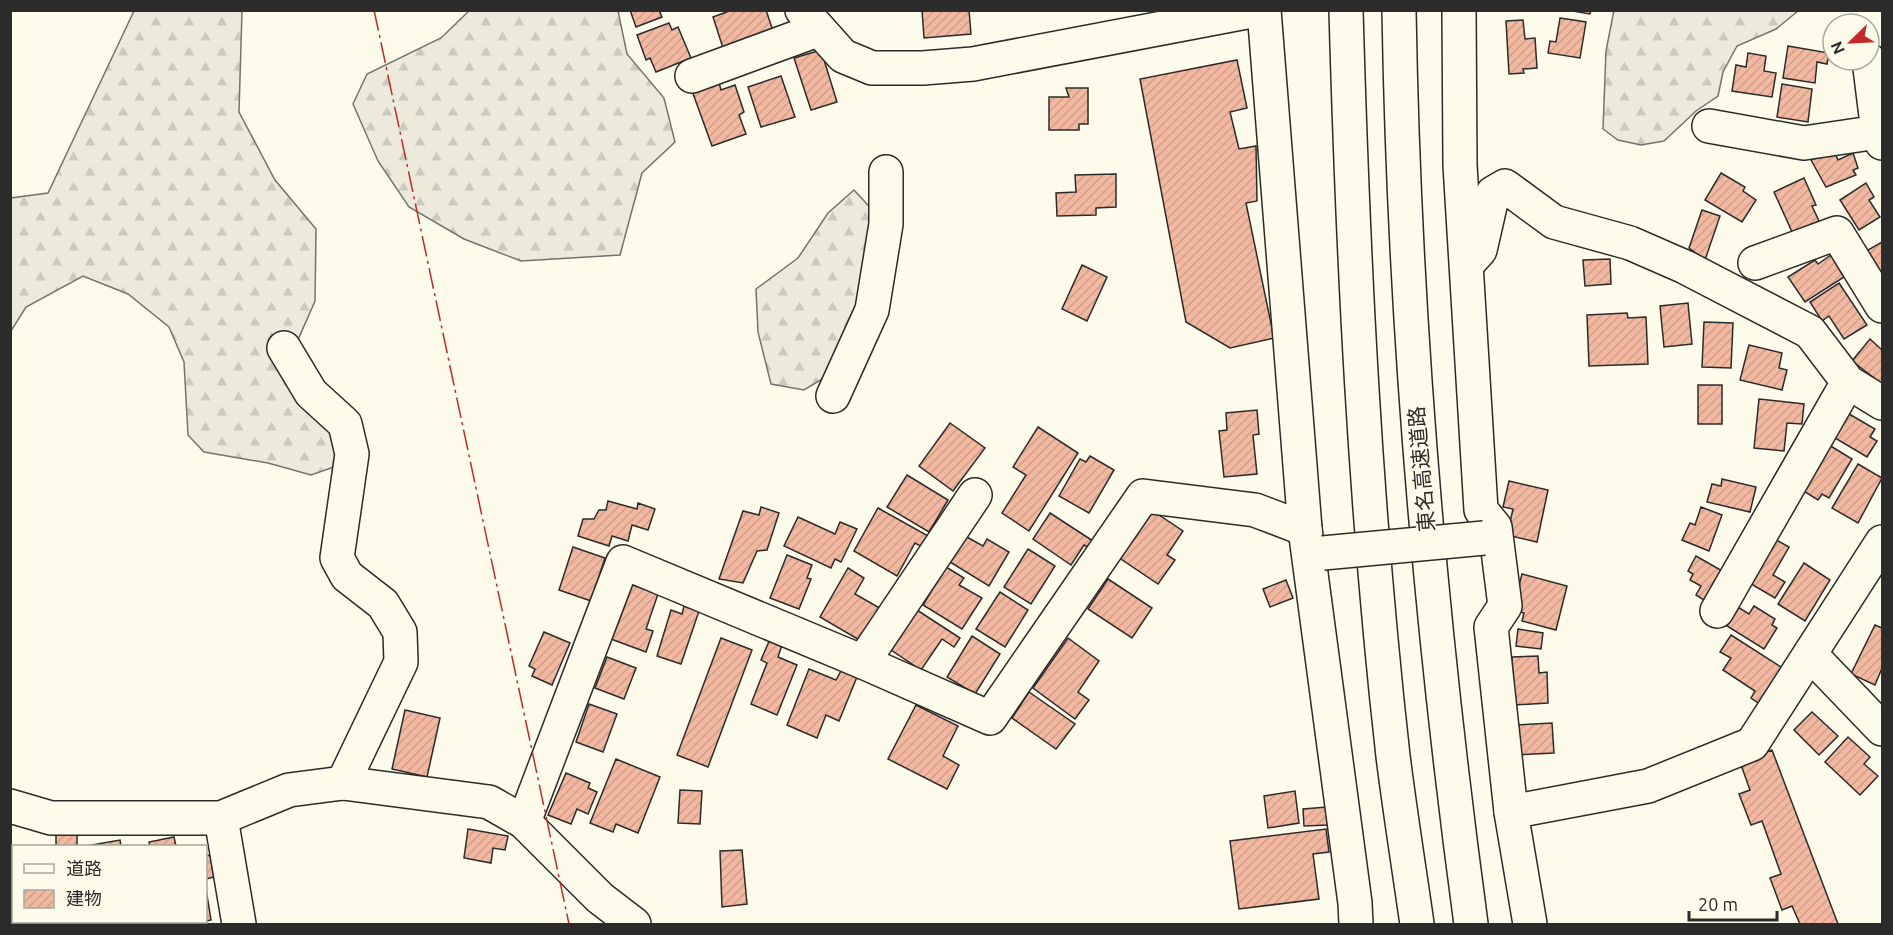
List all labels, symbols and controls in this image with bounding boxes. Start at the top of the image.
north arrow [1821,12,1881,72]
text: N [1827,39,1848,57]
street label: 東名高速道路 [1404,405,1438,533]
legend [12,845,207,923]
text: 道路 [66,858,102,878]
scale bar [1689,884,1778,922]
text: 建物 [66,888,102,908]
text: 20 m [1698,894,1738,914]

